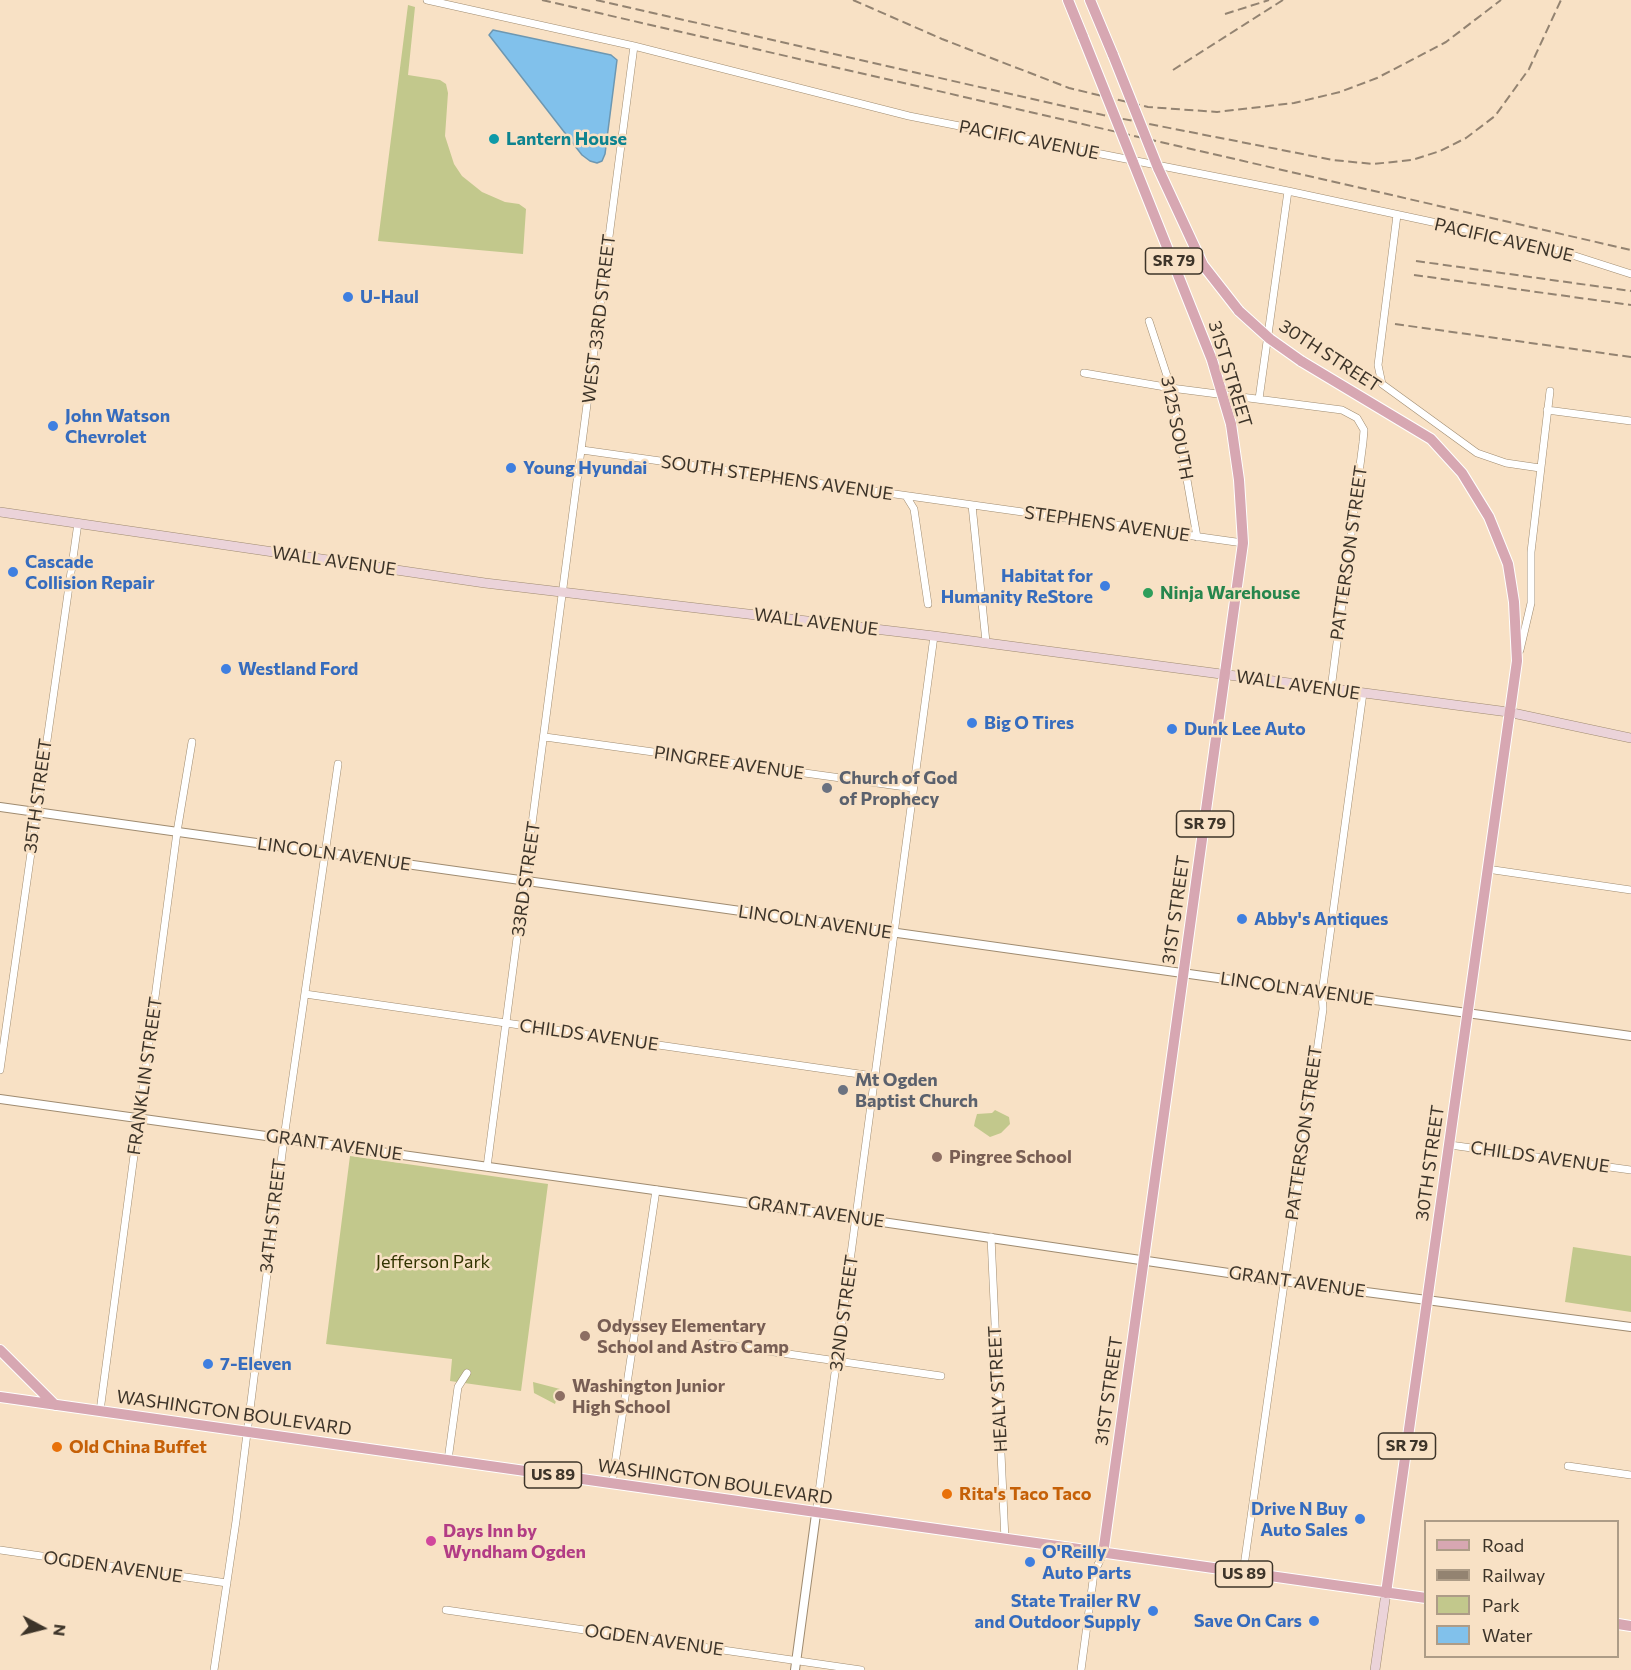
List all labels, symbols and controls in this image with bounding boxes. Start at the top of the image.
street label: PACIFIC AVENUE [957,116,1101,164]
place label: Lantern House [506,128,627,150]
marker: Lantern House [487,132,501,146]
street label: PACIFIC AVENUE [1432,213,1576,267]
street label: WEST 33RD STREET [578,233,620,405]
road number: SR 79 [1146,248,1202,274]
place label: U-Haul [360,286,419,308]
marker: U-Haul [341,290,355,304]
street label: 30TH STREET [1275,315,1385,397]
street label: 31ST STREET [1204,318,1256,430]
street label: 3125 SOUTH [1156,374,1198,482]
place label: John Watson Chevrolet [65,405,170,448]
marker: John Watson Chevrolet [46,419,60,433]
street label: SOUTH STEPHENS AVENUE [660,451,894,505]
place label: Young Hyundai [523,457,647,479]
marker: Young Hyundai [504,461,518,475]
street label: PATTERSON STREET [1326,464,1372,642]
street label: STEPHENS AVENUE [1023,502,1191,546]
street label: WALL AVENUE [271,542,397,580]
place label: Cascade Collision Repair [25,551,155,594]
marker: Cascade Collision Repair [6,565,20,579]
place label: Habitat for Humanity ReStore [941,565,1093,608]
marker: Habitat for Humanity ReStore [1098,579,1112,593]
place label: Ninja Warehouse [1160,582,1300,604]
marker: Ninja Warehouse [1141,586,1155,600]
street label: WALL AVENUE [753,604,879,640]
place label: Westland Ford [238,658,358,680]
marker: Westland Ford [219,662,233,676]
street label: WALL AVENUE [1235,666,1361,704]
place label: Big O Tires [984,712,1074,734]
marker: Big O Tires [965,716,979,730]
place label: Dunk Lee Auto [1184,718,1306,740]
marker: Dunk Lee Auto [1165,722,1179,736]
street label: 35TH STREET [19,737,57,855]
street label: PINGREE AVENUE [652,742,806,784]
place label: Church of God of Prophecy [839,767,958,810]
marker: Church of God of Prophecy [820,781,834,795]
road number: SR 79 [1176,811,1234,837]
street label: 33RD STREET [507,820,545,938]
street label: LINCOLN AVENUE [256,833,412,875]
street label: 31ST STREET [1158,854,1194,966]
street label: LINCOLN AVENUE [737,901,893,943]
place label: Abby's Antiques [1254,908,1388,930]
marker: Abby's Antiques [1235,912,1249,926]
street label: LINCOLN AVENUE [1219,968,1375,1010]
street label: FRANKLIN STREET [123,995,167,1157]
street label: CHILDS AVENUE [518,1015,660,1055]
street label: PATTERSON STREET [1281,1044,1327,1222]
place label: Mt Ogden Baptist Church [855,1069,978,1112]
marker: Mt Ogden Baptist Church [836,1083,850,1097]
street label: 30TH STREET [1411,1104,1449,1222]
street label: GRANT AVENUE [264,1125,404,1165]
street label: CHILDS AVENUE [1469,1137,1611,1177]
place label: Pingree School [949,1146,1072,1168]
marker: Pingree School [930,1150,944,1164]
street label: 34TH STREET [255,1157,291,1275]
street label: GRANT AVENUE [746,1192,886,1232]
park label: Jefferson Park [376,1251,490,1273]
street label: 32ND STREET [825,1253,863,1373]
street label: GRANT AVENUE [1227,1262,1367,1302]
place label: Odyssey Elementary School and Astro Camp [597,1315,789,1358]
street label: HEALY STREET [984,1325,1012,1453]
marker: Odyssey Elementary School and Astro Camp [578,1329,592,1343]
street label: 31ST STREET [1091,1335,1127,1447]
place label: 7-Eleven [220,1353,292,1375]
marker: 7-Eleven [201,1357,215,1371]
place label: Washington Junior High School [572,1375,725,1418]
street label: WASHINGTON BOULEVARD [115,1386,353,1440]
marker: Washington Junior High School [553,1389,567,1403]
road number: SR 79 [1378,1433,1436,1459]
place label: Old China Buffet [69,1436,207,1458]
marker: Old China Buffet [50,1440,64,1454]
street label: WASHINGTON BOULEVARD [596,1455,834,1509]
road number: US 89 [524,1462,582,1488]
place label: Rita's Taco Taco [959,1483,1092,1505]
marker: Rita's Taco Taco [940,1487,954,1501]
place label: Drive N Buy Auto Sales [1251,1498,1348,1540]
marker: Drive N Buy Auto Sales [1353,1512,1367,1526]
place label: Days Inn by Wyndham Ogden [443,1520,586,1562]
legend [1424,1520,1619,1658]
marker: Days Inn by Wyndham Ogden [424,1534,438,1548]
text: Road [1482,1534,1524,1556]
place label: O'Reilly Auto Parts [1042,1541,1131,1584]
street label: OGDEN AVENUE [42,1547,184,1587]
marker: O'Reilly Auto Parts [1023,1555,1037,1569]
road number: US 89 [1216,1561,1272,1587]
text: Railway [1482,1564,1545,1586]
place label: State Trailer RV and Outdoor Supply [975,1590,1141,1632]
text: Park [1482,1594,1520,1616]
north arrow [12,1598,72,1658]
marker: State Trailer RV and Outdoor Supply [1146,1604,1160,1618]
place label: Save On Cars [1194,1610,1302,1632]
marker: Save On Cars [1307,1614,1321,1628]
street label: OGDEN AVENUE [583,1620,725,1660]
text: N [50,1623,71,1637]
text: Water [1482,1624,1533,1646]

